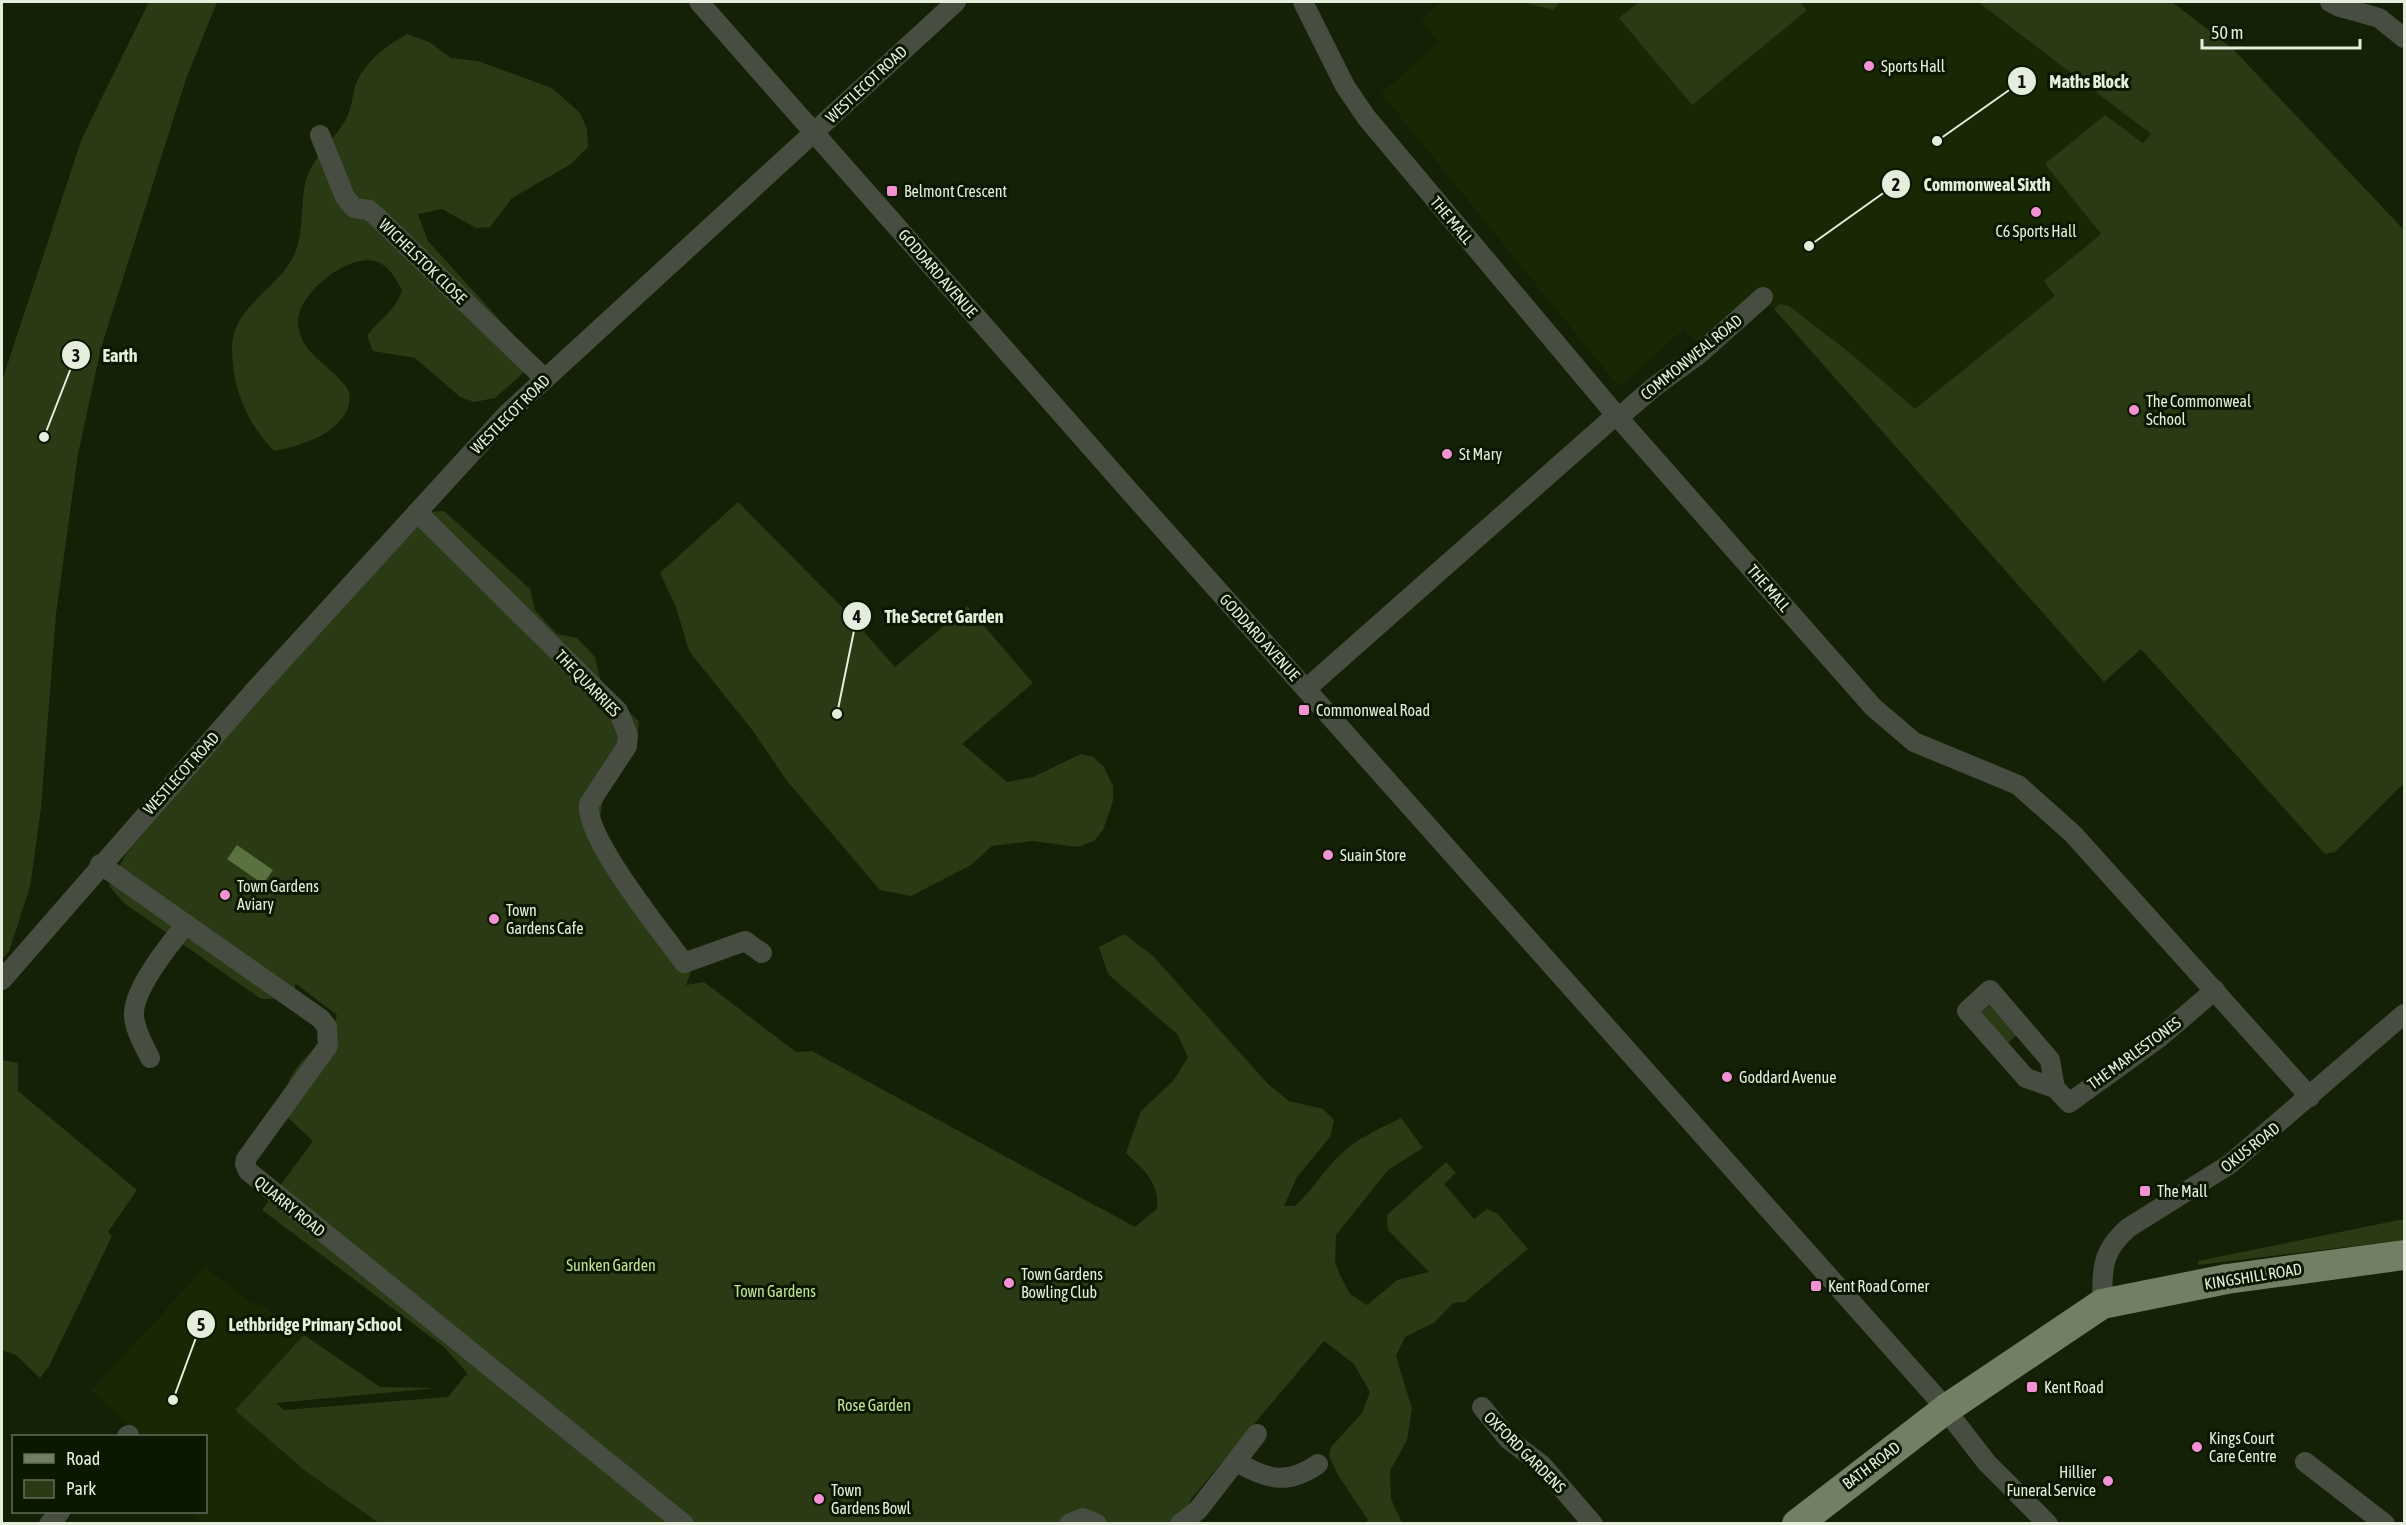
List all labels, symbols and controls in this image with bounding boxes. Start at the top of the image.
scale bar [2202,12,2360,50]
text: 50 m [2211,22,2243,43]
street label: WESTLECOT ROAD [822,42,910,126]
place label: Sports Hall [1881,57,1946,76]
marker: Sports Hall [1862,59,1876,73]
callout: Maths Block [2007,63,2141,99]
text: 1 [2018,71,2026,92]
text: Maths Block [2049,71,2130,92]
callout: Commonweal Sixth [1881,166,2062,202]
text: 2 [1892,174,1900,195]
text: Commonweal Sixth [1924,174,2051,195]
place label: Belmont Crescent [904,182,1007,200]
marker: Belmont Crescent [885,184,899,198]
street label: THE MALL [1427,193,1477,248]
marker: C6 Sports Hall [2029,205,2043,219]
street label: WICHELSTOK CLOSE [376,215,470,307]
place label: C6 Sports Hall [1996,222,2077,241]
street label: GODDARD AVENUE [895,225,981,321]
street label: COMMONWEAL ROAD [1637,311,1745,403]
callout: Earth [61,337,150,373]
text: 3 [72,345,80,366]
text: Earth [102,345,138,366]
street label: WESTLECOT ROAD [467,371,553,457]
place label: The Commonweal School [2146,392,2252,428]
marker: The Commonweal School [2127,403,2141,417]
place label: St Mary [1459,445,1502,464]
marker: St Mary [1440,447,1454,461]
street label: THE MALL [1744,561,1795,616]
street label: GODDARD AVENUE [1216,590,1304,684]
callout: The Secret Garden [842,598,1015,634]
text: 4 [852,606,861,627]
text: The Secret Garden [885,606,1004,627]
street label: THE QUARRIES [552,646,624,720]
place label: Commonweal Road [1316,701,1430,719]
marker: Commonweal Road [1297,703,1311,717]
street label: WESTLECOT ROAD [139,728,223,818]
place label: Suain Store [1340,846,1406,864]
marker: Suain Store [1321,848,1335,862]
place label: Town Gardens Aviary [237,877,319,914]
marker: Town Gardens Aviary [218,888,232,902]
place label: Town Gardens Cafe [506,901,583,937]
marker: Town Gardens Cafe [487,912,501,926]
street label: THE MARLESTONES [2084,1013,2184,1093]
place label: Goddard Avenue [1739,1068,1836,1086]
marker: Goddard Avenue [1720,1070,1734,1084]
street label: OKUS ROAD [2217,1118,2283,1175]
street label: QUARRY ROAD [251,1172,329,1240]
place label: The Mall [2157,1182,2208,1200]
marker: The Mall [2138,1184,2152,1198]
park label: Sunken Garden [566,1256,656,1274]
street label: KINGSHILL ROAD [2203,1259,2303,1293]
place label: Town Gardens Bowling Club [1021,1265,1103,1302]
marker: Town Gardens Bowling Club [1002,1276,1016,1290]
place label: Kent Road Corner [1828,1277,1930,1295]
marker: Kent Road Corner [1809,1279,1823,1293]
park label: Town Gardens [734,1282,816,1300]
callout: Lethbridge Primary School [186,1306,413,1342]
text: 5 [197,1314,205,1335]
text: Lethbridge Primary School [228,1314,402,1335]
place label: Kent Road [2044,1378,2104,1396]
marker: Kent Road [2025,1380,2039,1394]
park label: Rose Garden [837,1396,911,1414]
street label: OXFORD GARDENS [1481,1408,1570,1497]
place label: Kings Court Care Centre [2209,1429,2277,1465]
legend [12,1435,207,1513]
street label: BATH ROAD [1839,1438,1903,1492]
marker: Kings Court Care Centre [2190,1440,2204,1454]
text: Road [66,1448,100,1469]
place label: Hillier Funeral Service [2007,1463,2096,1499]
marker: Hillier Funeral Service [2101,1474,2115,1488]
text: Park [66,1478,96,1499]
place label: Town Gardens Bowl [831,1481,912,1517]
marker: Town Gardens Bowl [812,1492,826,1506]

